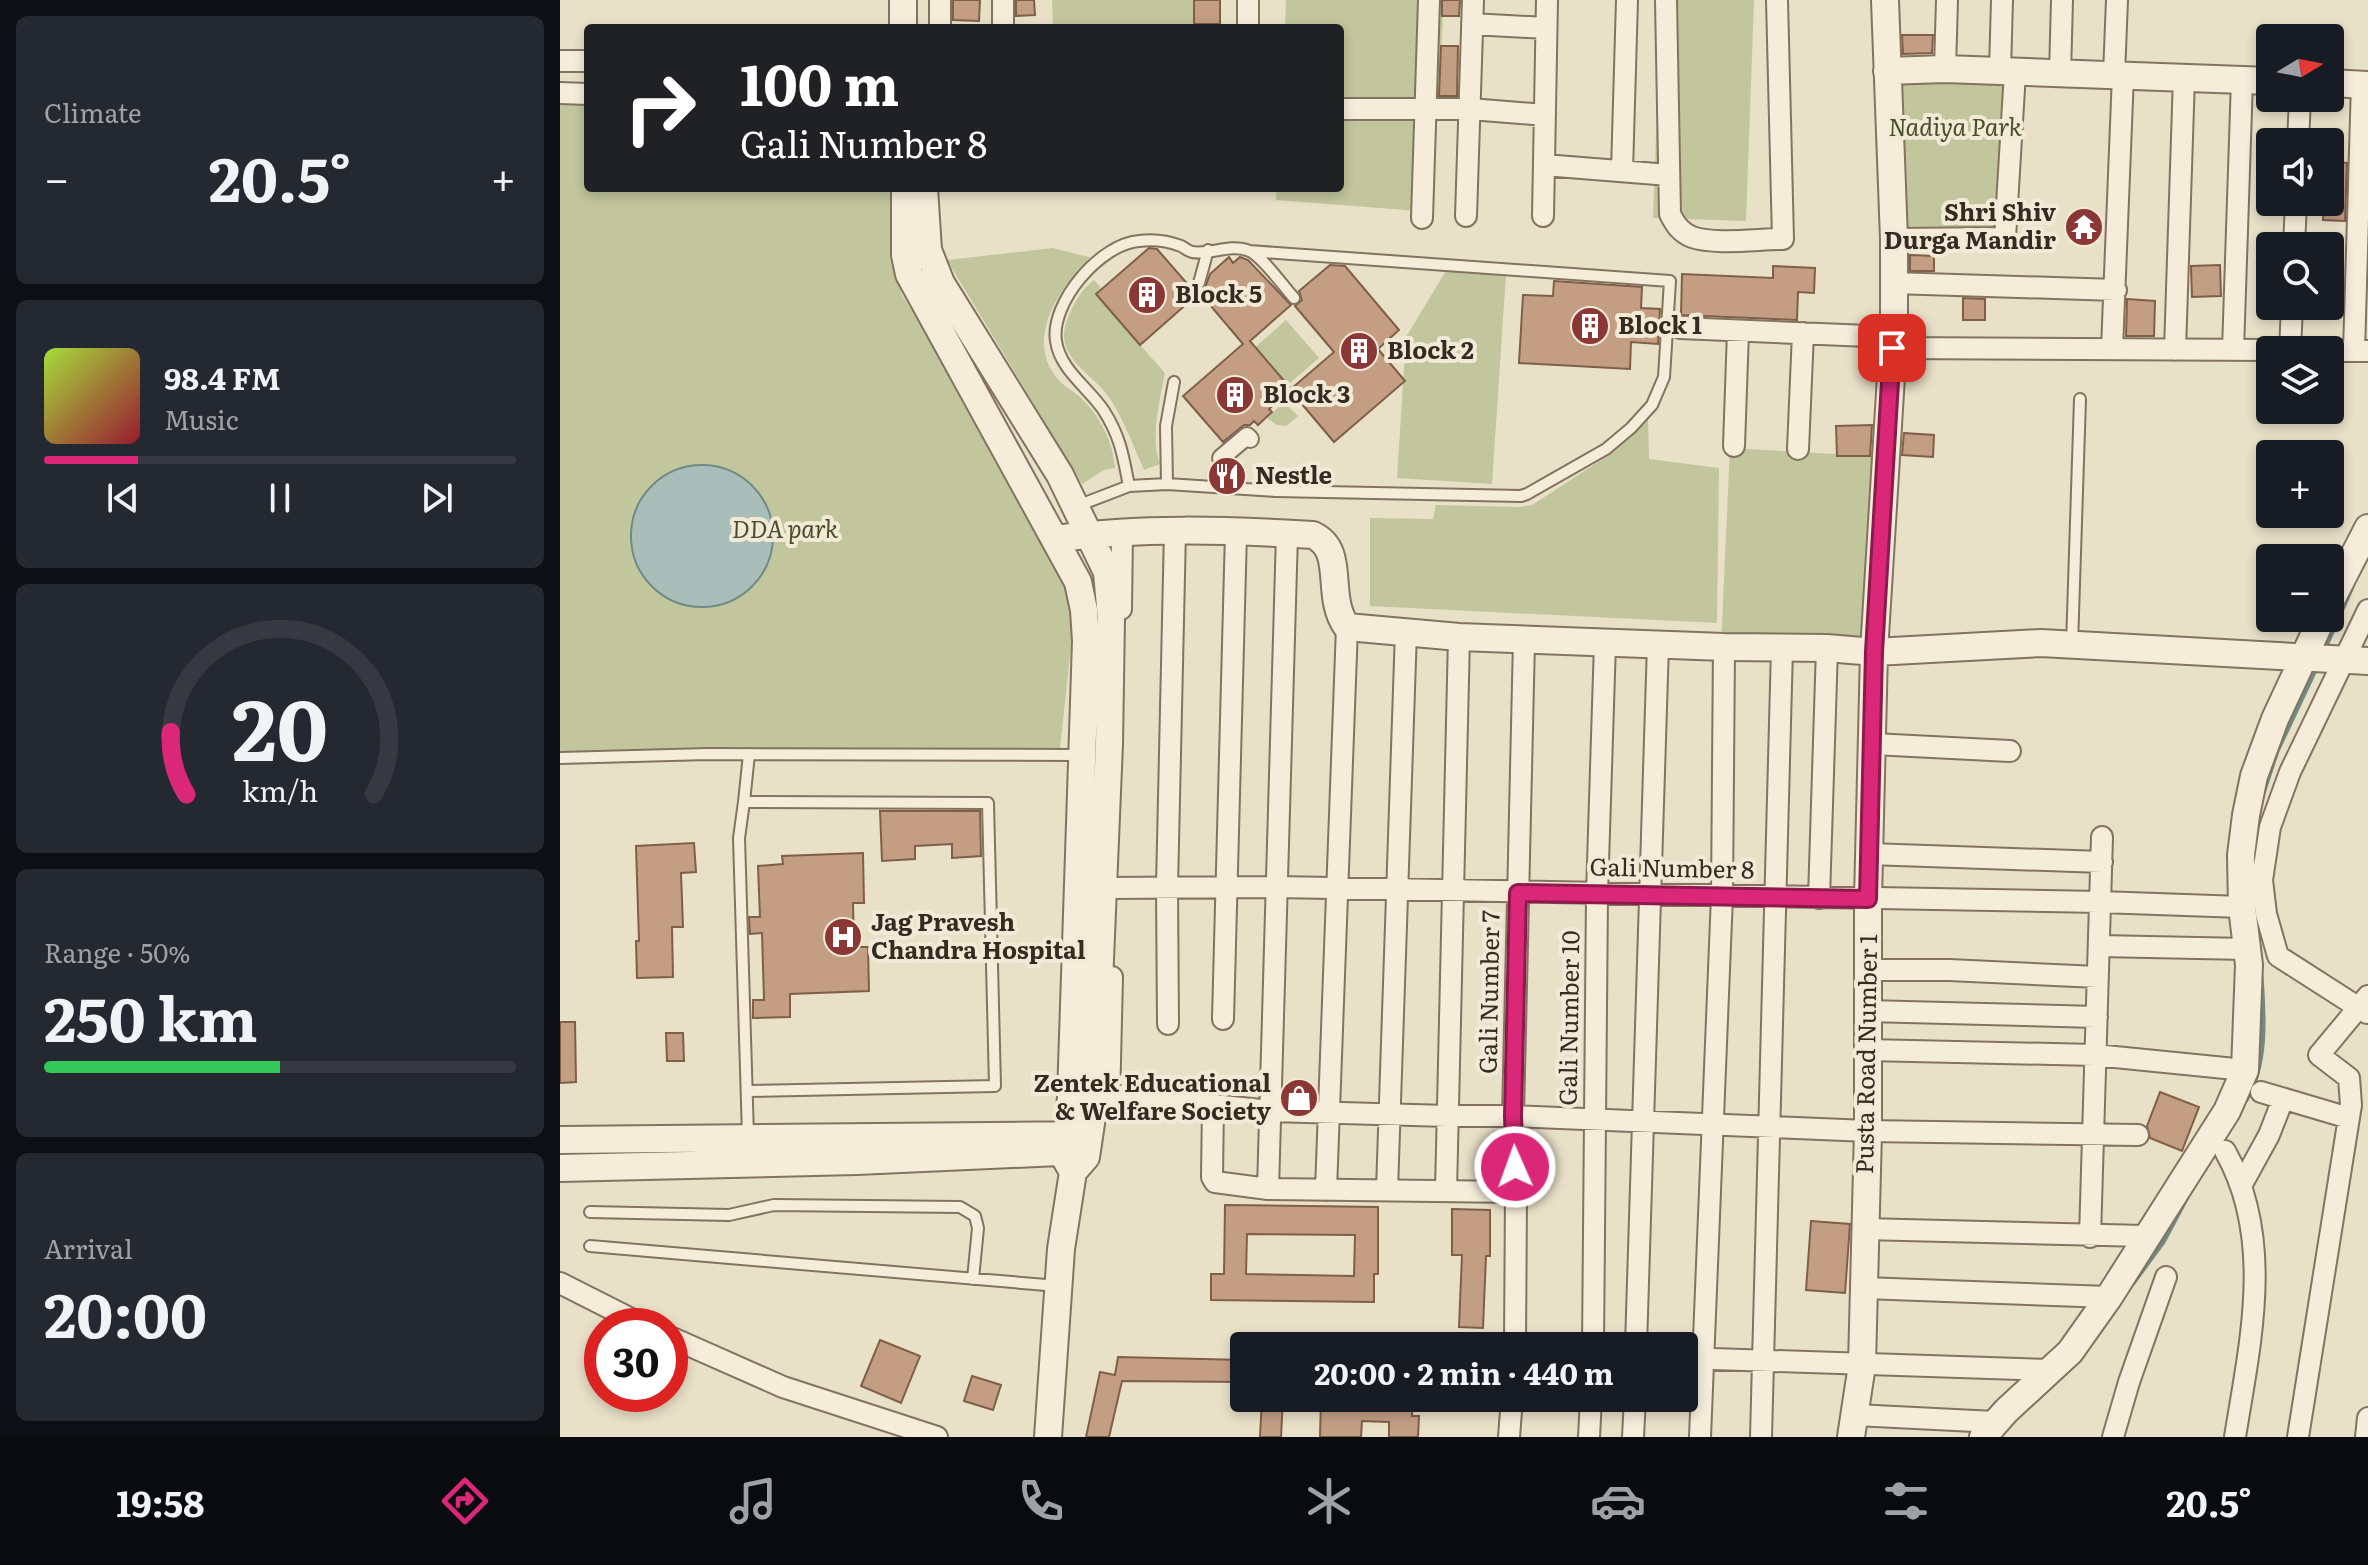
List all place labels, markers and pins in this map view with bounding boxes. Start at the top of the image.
place label: Shri Shiv Durga Mandir [1884,193,2056,256]
temple icon: Shri Shiv Durga Mandir [2063,206,2105,248]
building icon: Block 5 [1126,274,1168,316]
place label: Block 5 [1175,275,1262,310]
building icon: Block 1 [1569,305,1611,347]
place label: Block 1 [1618,306,1702,341]
pin [1858,314,1926,382]
building icon: Block 2 [1338,330,1380,372]
place label: Block 2 [1387,331,1474,366]
building icon: Block 3 [1214,374,1256,416]
place label: Block 3 [1263,375,1350,410]
restaurant icon: Nestle [1206,455,1248,497]
place label: Nestle [1255,456,1332,491]
place label: Jag Pravesh Chandra Hospital [871,903,1086,966]
hospital icon: Jag Pravesh Chandra Hospital [822,916,864,958]
place label: Zentek Educational & Welfare Society [1034,1064,1271,1127]
shop icon: Zentek Educational & Welfare Society [1278,1077,1320,1119]

